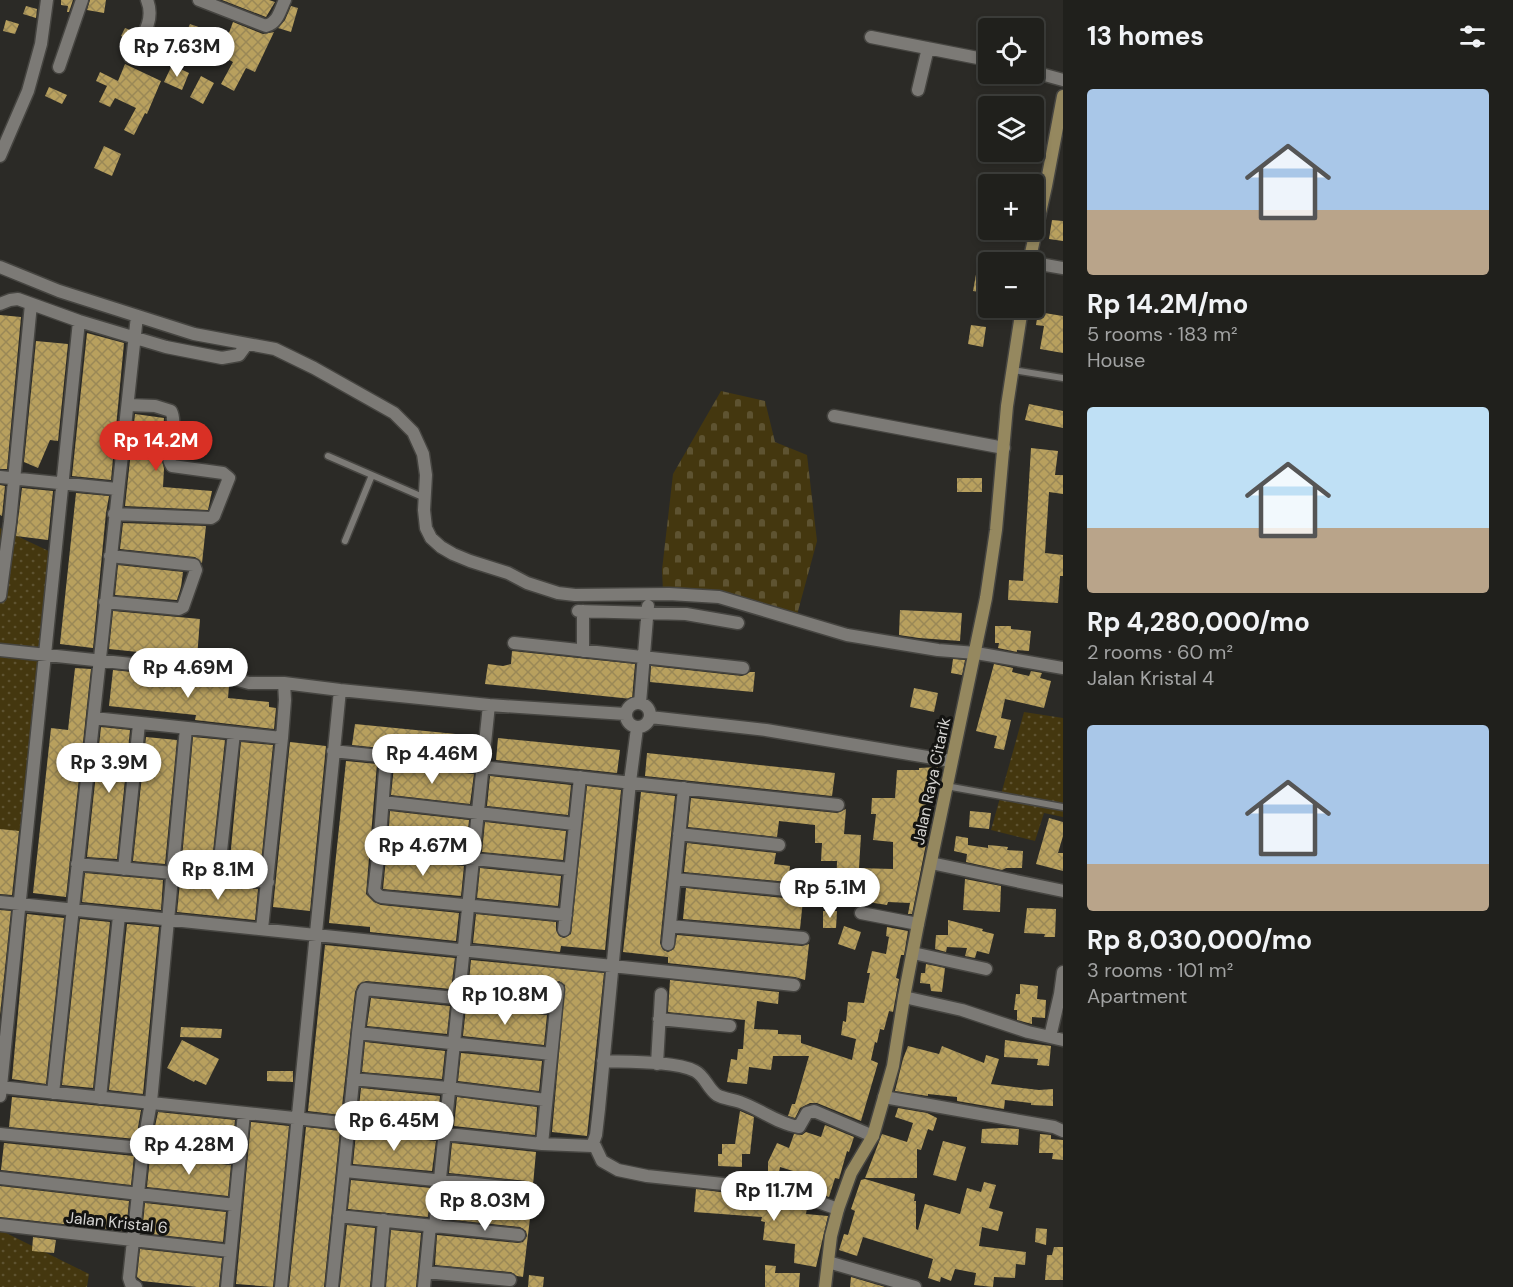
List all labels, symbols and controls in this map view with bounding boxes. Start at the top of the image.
map controls [978,18,1044,318]
button: locate [978,18,1044,84]
text: 13 homes [1087,19,1204,53]
icon: filters [1456,20,1489,53]
pin: Rp 7.63M [115,27,239,78]
text: Rp 7.63M [134,33,220,59]
button: layers [978,96,1044,162]
icon: home [1234,128,1342,236]
button: + [978,174,1044,240]
button: − [978,252,1044,318]
text: Rp 14.2M/mo [1087,287,1248,321]
text: 5 rooms · 183 m² [1087,321,1238,347]
text: House [1087,347,1145,373]
pin: Rp 14.2M [94,421,218,472]
text: Rp 14.2M [114,427,199,453]
icon: home [1234,446,1342,554]
text: Rp 4,280,000/mo [1087,605,1310,639]
text: 2 rooms · 60 m² [1087,639,1233,665]
pin: Rp 4.69M [126,648,250,699]
text: Rp 4.69M [143,654,233,680]
text: Jalan Kristal 4 [1087,665,1214,691]
street label: Jalan Raya Citarik [908,716,955,847]
pin: Rp 4.46M [370,734,494,785]
text: Rp 4.46M [386,740,478,766]
pin: Rp 3.9M [54,743,164,794]
text: Rp 3.9M [70,749,148,775]
icon: home [1234,764,1342,872]
pin: Rp 4.67M [361,826,485,877]
text: Rp 4.67M [379,832,467,858]
pin: Rp 8.1M [163,850,273,901]
text: Rp 8.1M [182,856,254,882]
pin: Rp 5.1M [775,868,885,919]
text: Rp 5.1M [794,874,866,900]
text: Rp 8,030,000/mo [1087,923,1312,957]
text: 3 rooms · 101 m² [1087,957,1233,983]
pin: Rp 10.8M [443,975,567,1026]
text: Rp 10.8M [462,981,548,1007]
text: Apartment [1087,983,1187,1009]
pin: Rp 6.45M [332,1101,456,1152]
text: Rp 6.45M [349,1107,439,1133]
pin: Rp 4.28M [127,1125,251,1176]
text: Rp 4.28M [144,1131,234,1157]
pin: Rp 11.7M [712,1171,836,1222]
text: Rp 11.7M [735,1177,813,1203]
pin: Rp 8.03M [423,1181,547,1232]
text: Rp 8.03M [439,1187,531,1213]
street label: Jalan Kristal 6 [65,1207,169,1238]

